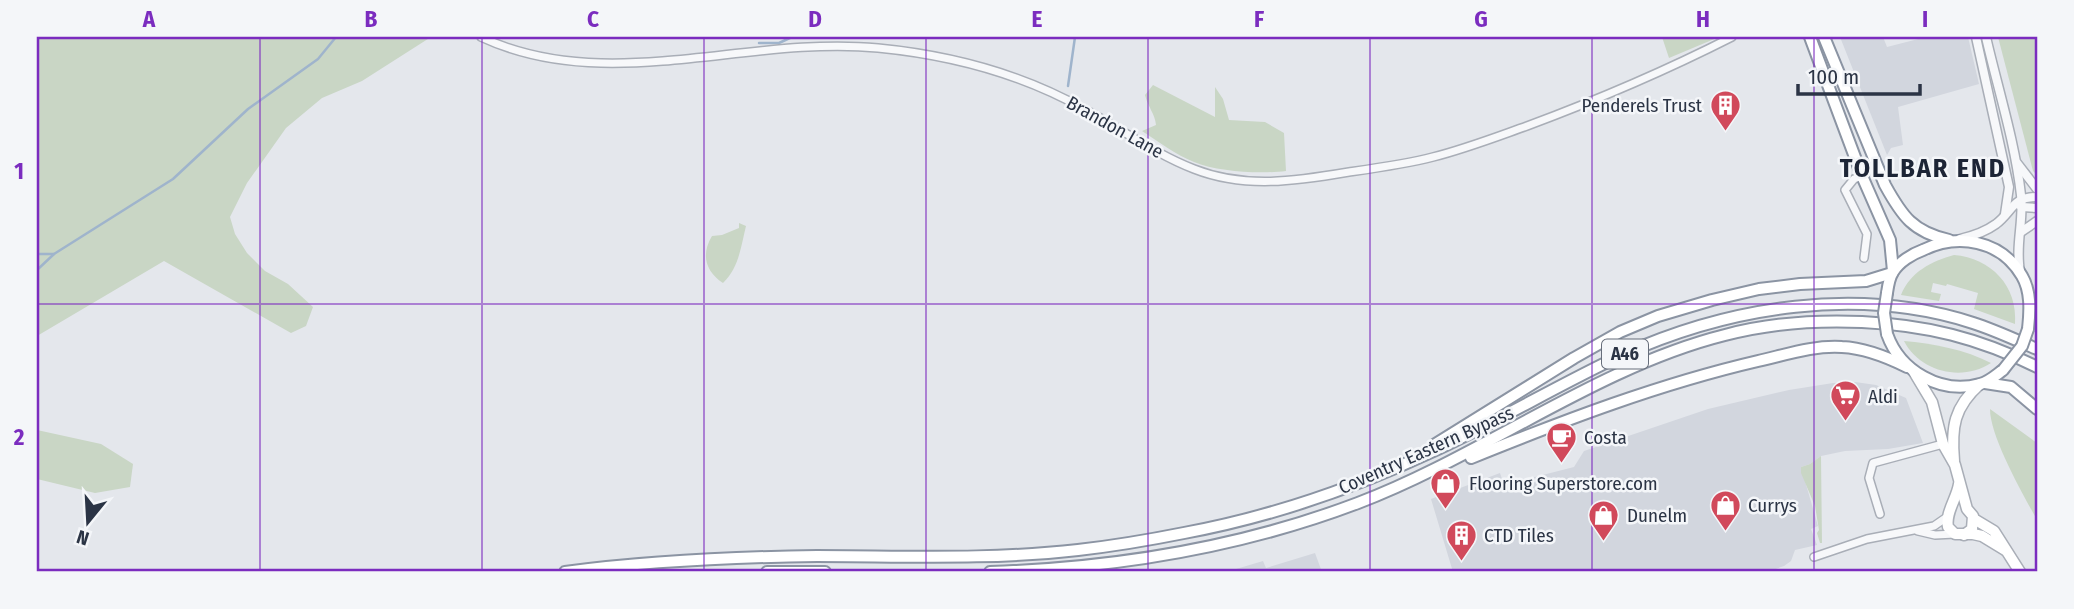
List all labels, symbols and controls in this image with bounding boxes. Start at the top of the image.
text: A [142,5,156,33]
text: B [365,5,378,33]
text: C [587,5,599,33]
text: D [808,5,822,33]
text: E [1032,5,1043,33]
text: F [1254,5,1264,33]
text: G [1474,5,1488,33]
text: H [1696,5,1710,33]
text: I [1922,5,1928,33]
scale bar [1798,52,1920,96]
text: 100 m [1808,64,1859,90]
building icon: Penderels Trust [1708,88,1742,132]
street label: Brandon Lane [1062,91,1168,163]
place label: Penderels Trust [1581,94,1703,117]
district label: TOLLBAR END [1840,153,2006,184]
text: 1 [14,157,24,185]
road number: A46 [1602,340,1648,368]
supermarket icon: Aldi [1828,379,1862,423]
place label: Aldi [1868,385,1898,408]
street label: Coventry Eastern Bypass [1335,401,1517,499]
cafe icon: Costa [1544,420,1578,464]
text: 2 [13,423,25,451]
place label: Costa [1584,426,1627,449]
shop icon: Flooring Superstore.com [1429,466,1463,510]
place label: Flooring Superstore.com [1469,472,1658,495]
north arrow [52,486,122,556]
shop icon: Currys [1708,488,1742,532]
place label: Currys [1748,494,1797,517]
shop icon: Dunelm [1587,498,1621,542]
place label: Dunelm [1627,504,1687,527]
building icon: CTD Tiles [1444,518,1478,562]
place label: CTD Tiles [1484,524,1554,547]
text: N [74,525,92,550]

